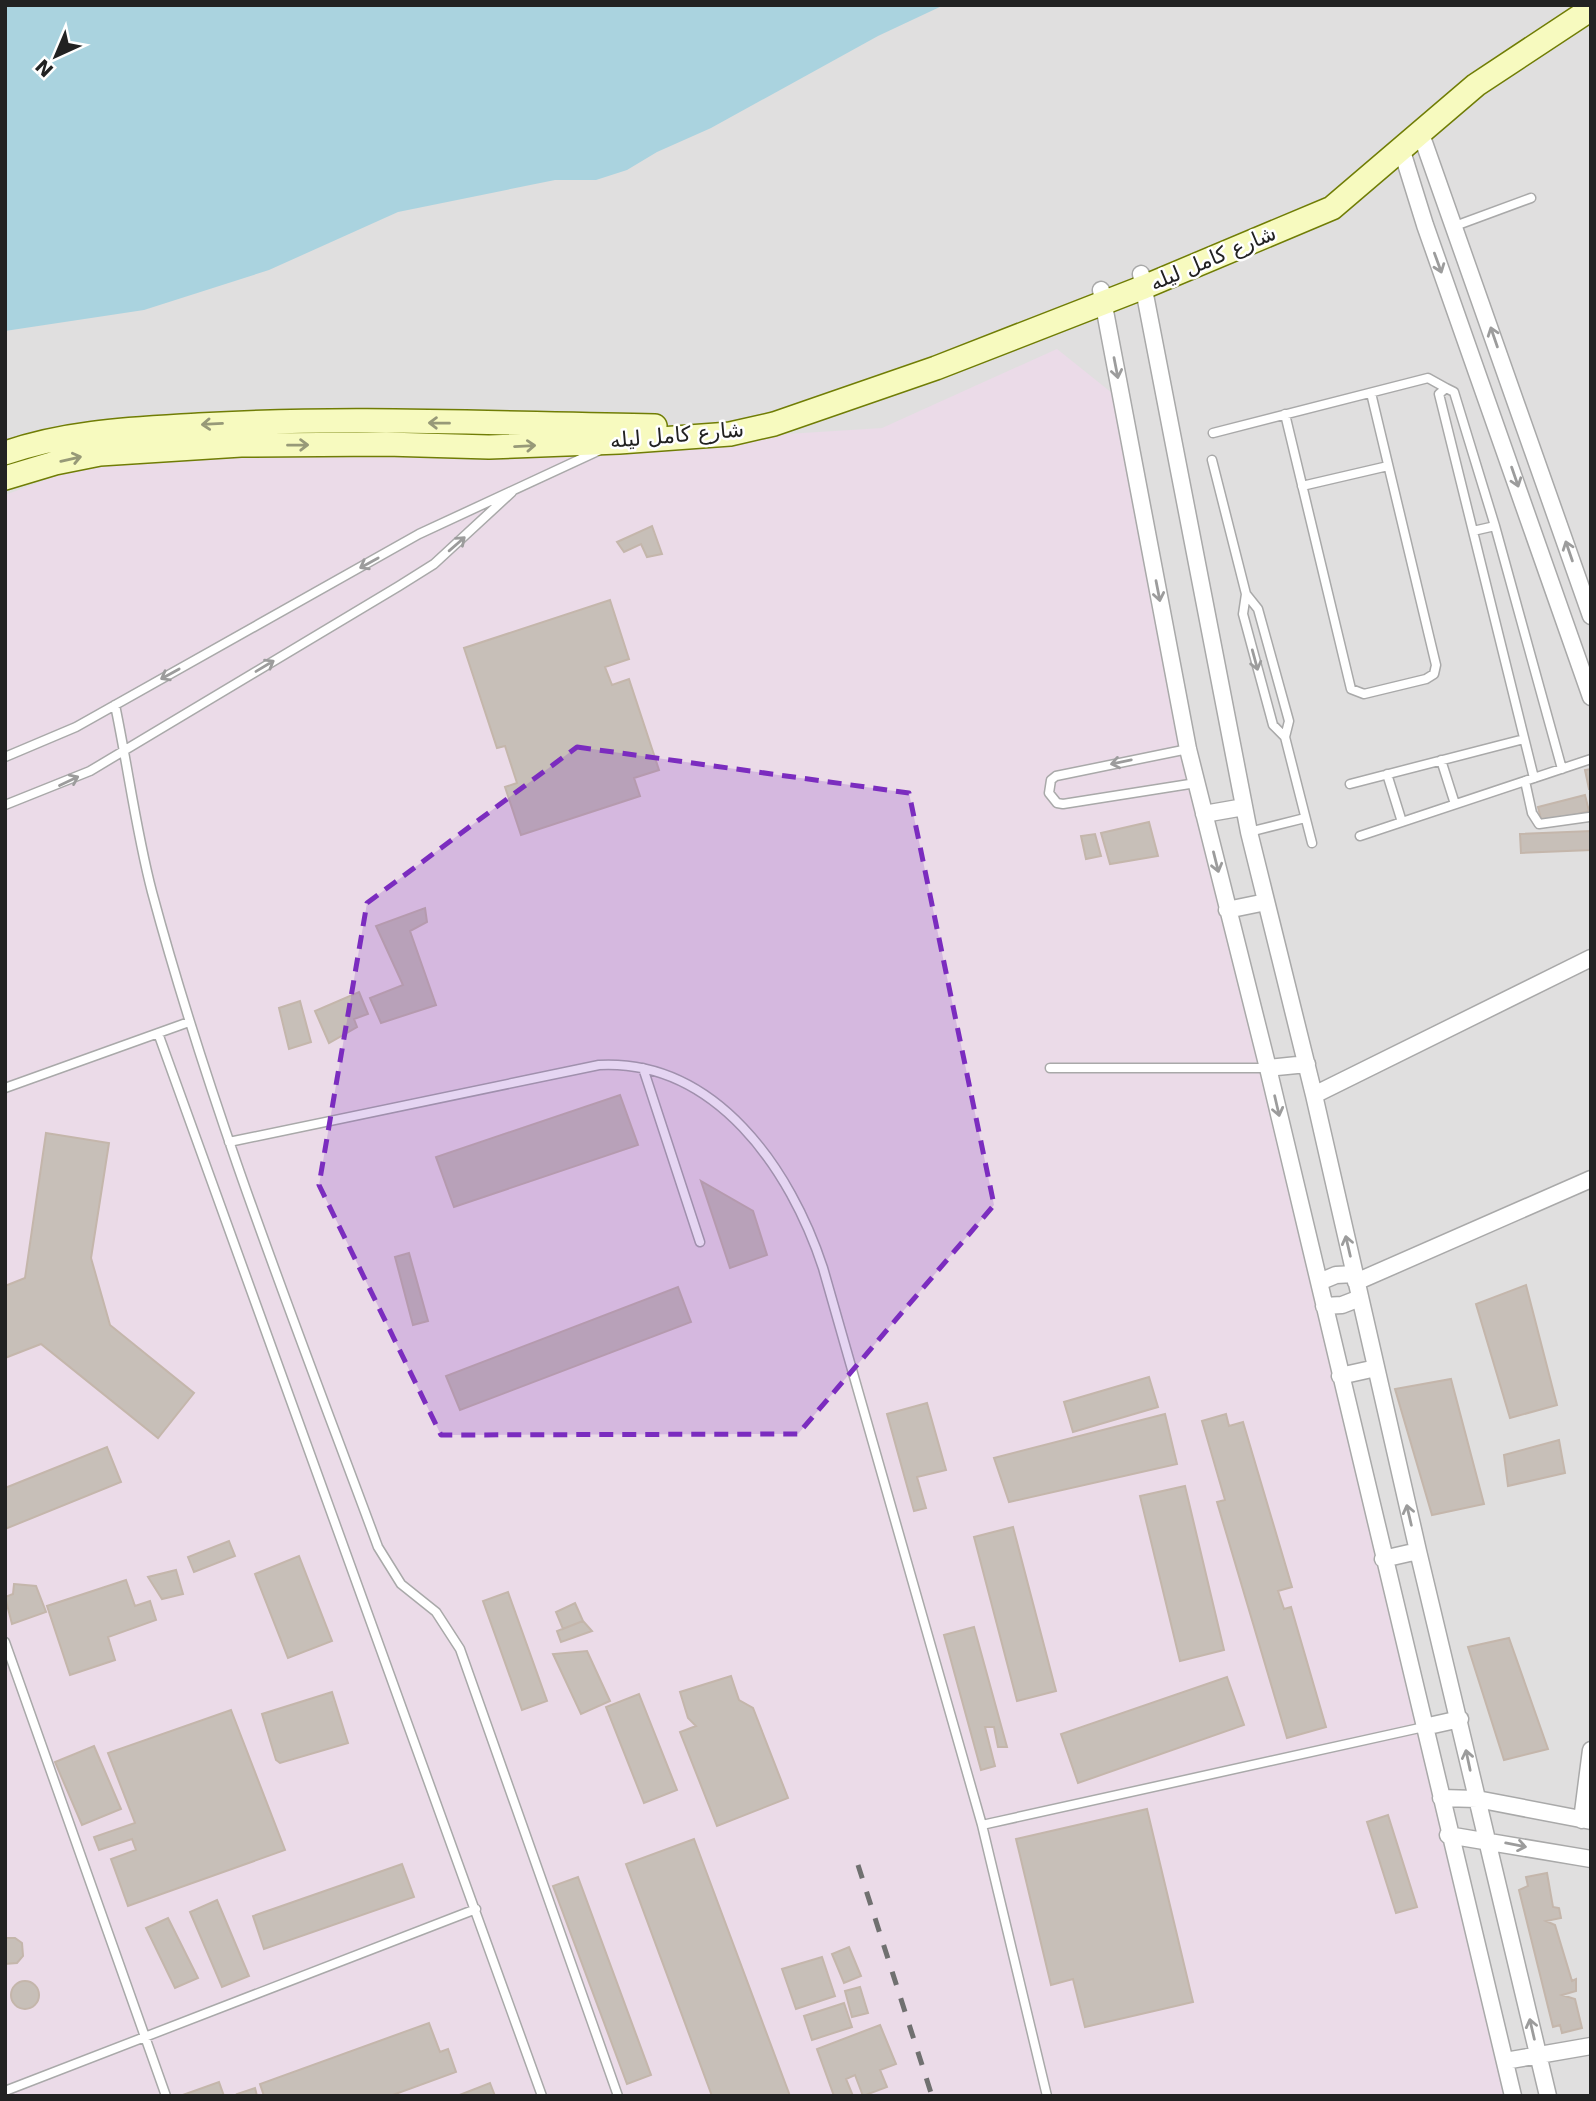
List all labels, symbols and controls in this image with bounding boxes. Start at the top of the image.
north arrow [21,21,91,91]
text: N [31,55,58,82]
street label: شارع كامل ليله [1146,221,1280,295]
one-way arrow [1433,251,1445,273]
one-way arrow [1487,326,1499,348]
one-way arrow [1110,356,1123,379]
one-way arrow [428,416,451,430]
street label: شارع كامل ليله [609,417,745,453]
one-way arrow [201,418,224,431]
one-way arrow [286,438,309,452]
one-way arrow [513,439,536,452]
one-way arrow [59,452,82,465]
one-way arrow [1510,465,1522,487]
one-way arrow [447,536,465,552]
one-way arrow [1562,541,1574,563]
one-way arrow [359,556,379,570]
one-way arrow [1152,579,1165,602]
one-way arrow [1249,648,1262,670]
one-way arrow [255,659,275,673]
one-way arrow [161,667,181,681]
one-way arrow [1110,755,1133,769]
one-way arrow [58,774,79,787]
one-way arrow [1210,850,1223,872]
one-way arrow [1271,1094,1284,1117]
one-way arrow [1340,1235,1354,1258]
one-way arrow [1402,1504,1416,1527]
one-way arrow [1461,1749,1475,1772]
one-way arrow [1504,1839,1527,1852]
one-way arrow [1525,2018,1538,2041]

